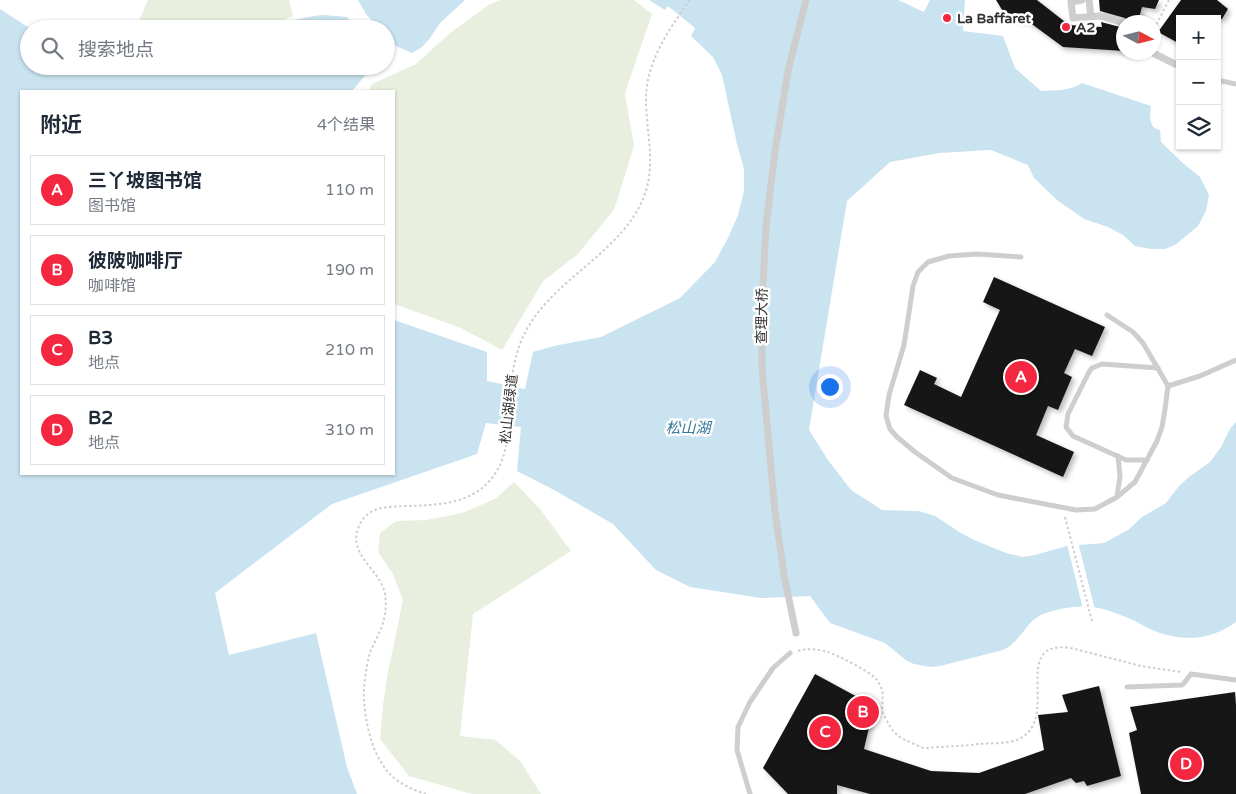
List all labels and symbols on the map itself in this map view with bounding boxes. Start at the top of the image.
place label: La Baffaret [957,10,1032,27]
marker: La Baffaret [941,12,953,24]
north arrow [1116,15,1161,60]
place label: A2 [1076,19,1095,36]
marker: A2 [1060,21,1072,33]
street label: 查理大桥 [753,288,771,344]
pin: A [1005,358,1037,396]
street label: 松山湖绿道 [497,373,521,445]
your location [817,374,843,400]
water label: 松山湖 [665,419,712,437]
pin: B [847,693,879,731]
pin: C [809,713,841,751]
pin: D [1170,745,1202,783]

